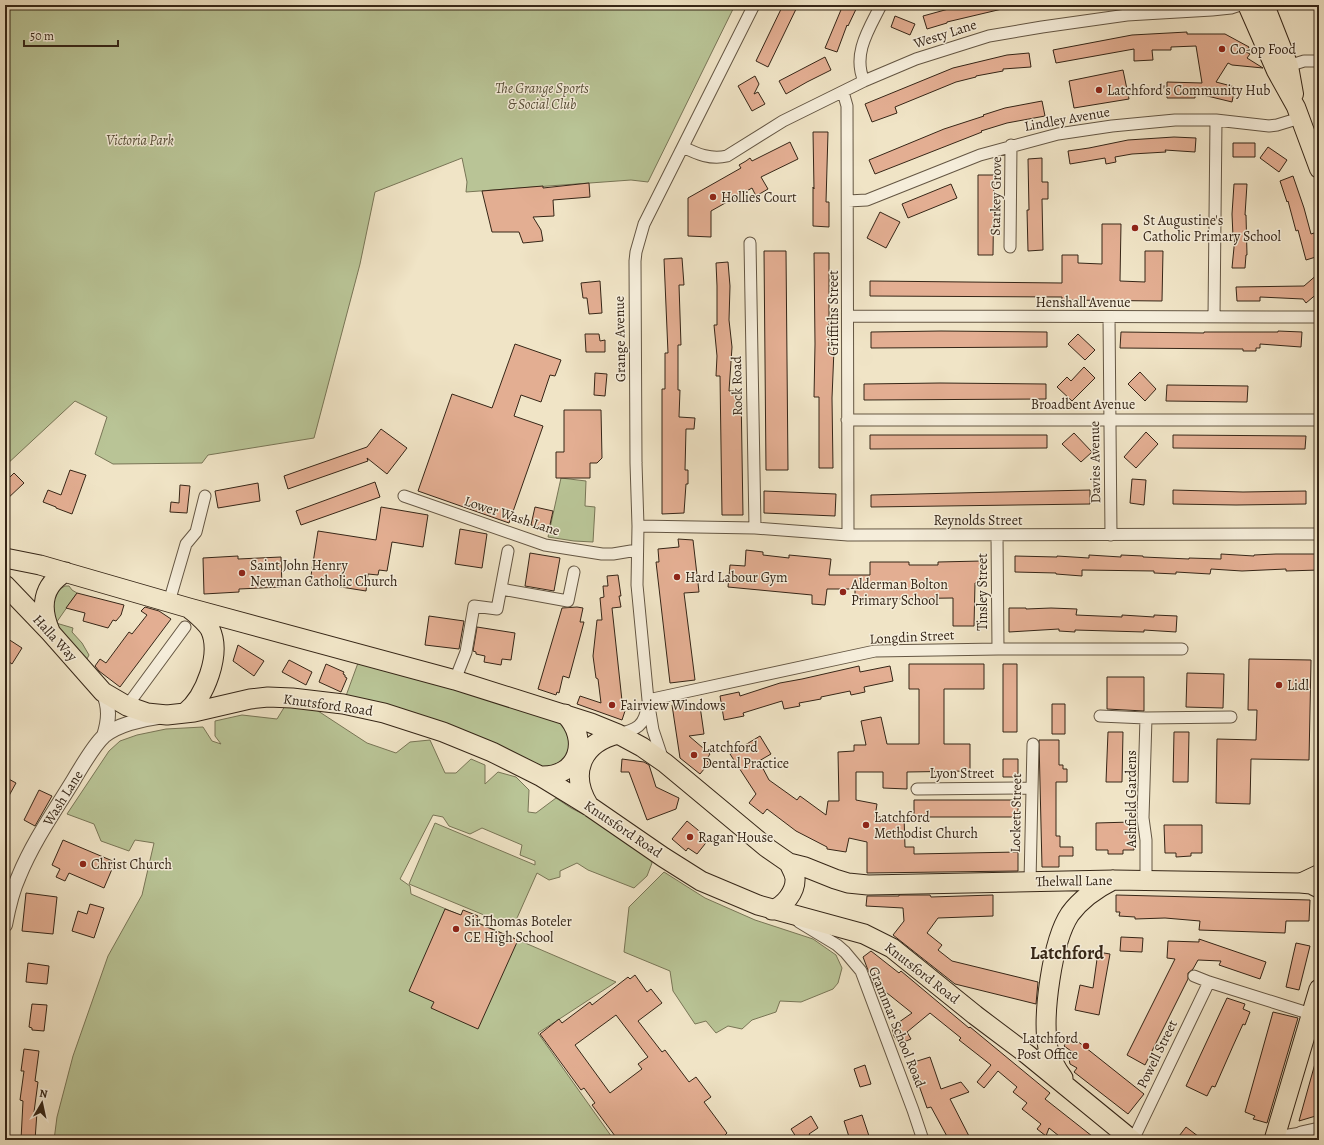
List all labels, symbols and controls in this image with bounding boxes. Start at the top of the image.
street label: Westy Lane [910,15,979,53]
scale bar [24,22,118,48]
text: 50 m [30,28,54,44]
place label: Co-op Food [1230,40,1296,59]
marker: Co-op Food [1217,44,1227,54]
park label: The Grange Sports & Social Club [495,79,589,114]
place label: Latchford's Community Hub [1107,81,1270,100]
marker: Latchford's Community Hub [1094,85,1104,95]
street label: Lindley Avenue [1023,102,1111,136]
park label: Victoria Park [106,131,174,150]
street label: Starkey Grove [986,156,1006,236]
place label: Hollies Court [721,188,797,207]
marker: Hollies Court [708,192,718,202]
place label: St Augustine's Catholic Primary School [1143,211,1282,246]
marker: St Augustine's Catholic Primary School [1130,223,1140,233]
street label: Griffiths Street [824,270,843,356]
street label: Henshall Avenue [1035,293,1131,312]
street label: Grange Avenue [610,296,630,382]
street label: Rock Road [727,355,747,416]
street label: Broadbent Avenue [1031,395,1135,414]
street label: Davies Avenue [1085,421,1105,503]
street label: Lower Wash Lane [462,492,562,540]
street label: Reynolds Street [933,511,1023,530]
street label: Tinsley Street [973,553,992,631]
place label: Saint John Henry Newman Catholic Church [250,556,398,591]
marker: Saint John Henry Newman Catholic Church [237,568,247,578]
place label: Hard Labour Gym [685,568,788,587]
marker: Hard Labour Gym [672,572,682,582]
place label: Alderman Bolton Primary School [850,575,948,610]
marker: Alderman Bolton Primary School [838,587,848,597]
street label: Halla Way [28,611,82,666]
street label: Longdin Street [869,625,955,649]
place label: Lidl [1287,676,1310,695]
marker: Lidl [1274,680,1284,690]
street label: Knutsford Road [282,689,374,721]
place label: Fairview Windows [620,696,726,715]
marker: Fairview Windows [607,700,617,710]
place label: Latchford Dental Practice [702,738,789,773]
marker: Latchford Dental Practice [689,750,699,760]
street label: Ashfield Gardens [1122,750,1141,849]
street label: Lyon Street [930,764,995,783]
street label: Wash Lane [38,767,87,830]
street label: Lockett Street [1006,773,1026,853]
street label: Knutsford Road [580,796,666,862]
place label: Latchford Methodist Church [874,808,978,843]
marker: Latchford Methodist Church [861,820,871,830]
place label: Ragan House [698,828,773,847]
marker: Ragan House [685,832,695,842]
place label: Christ Church [91,855,173,874]
marker: Christ Church [78,859,88,869]
street label: Thelwall Lane [1035,871,1113,891]
place label: Sir Thomas Boteler CE High School [464,912,573,947]
marker: Sir Thomas Boteler CE High School [451,924,461,934]
street label: Knutsford Road [881,938,964,1009]
district label: Latchford [1030,941,1104,965]
street label: Grammar School Road [864,964,930,1091]
street label: Powell Street [1132,1016,1182,1091]
place label: Latchford Post Office [1017,1029,1078,1064]
marker: Latchford Post Office [1081,1041,1091,1051]
north arrow [22,1083,62,1123]
text: N [38,1086,49,1102]

